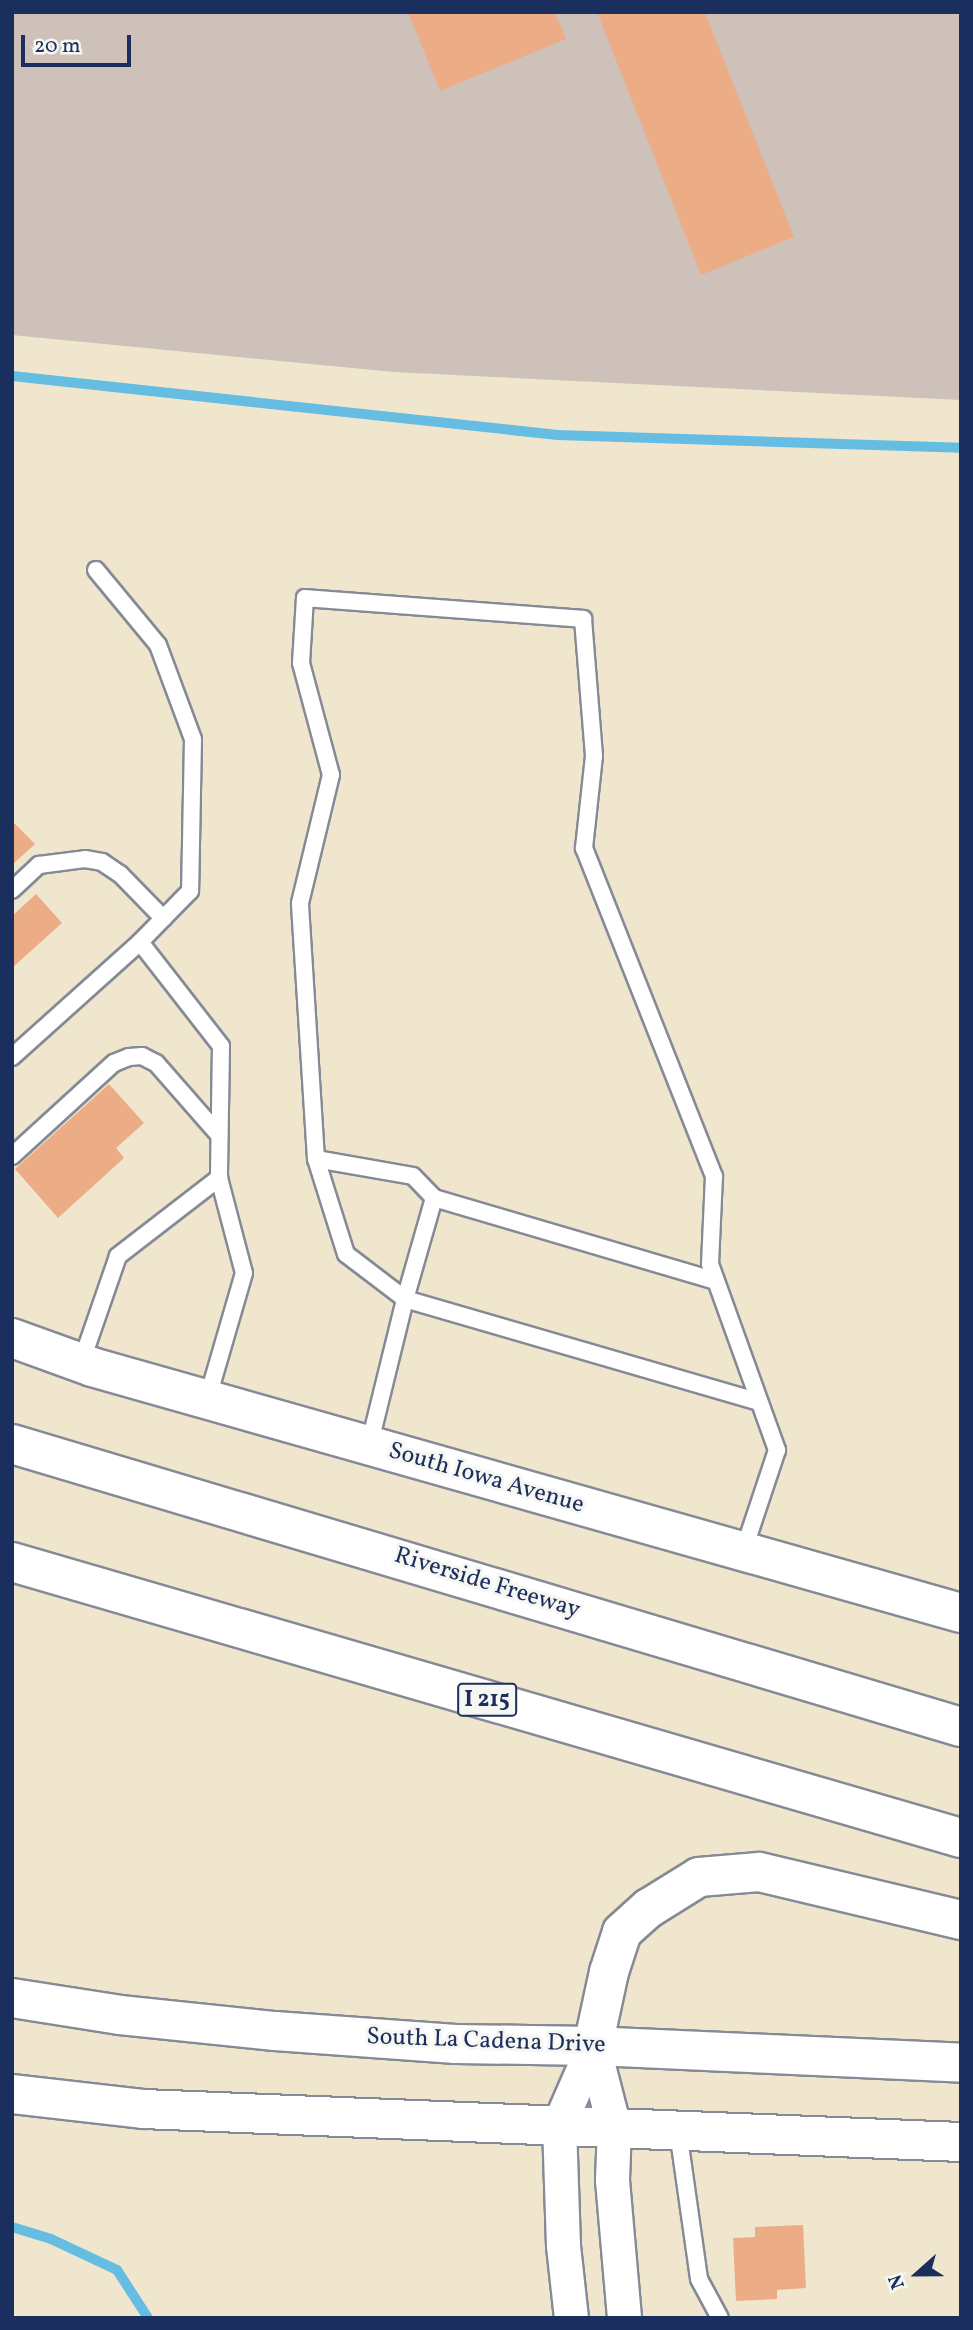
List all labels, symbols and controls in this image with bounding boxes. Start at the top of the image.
scale bar [24,21,135,65]
text: 20 m [34,32,80,61]
street label: South Iowa Avenue [385,1437,587,1521]
street label: Riverside Freeway [391,1542,583,1626]
road number: I 215 [456,1680,518,1720]
street label: South La Cadena Drive [366,2023,606,2061]
north arrow [882,2239,952,2309]
text: N [883,2270,912,2293]

